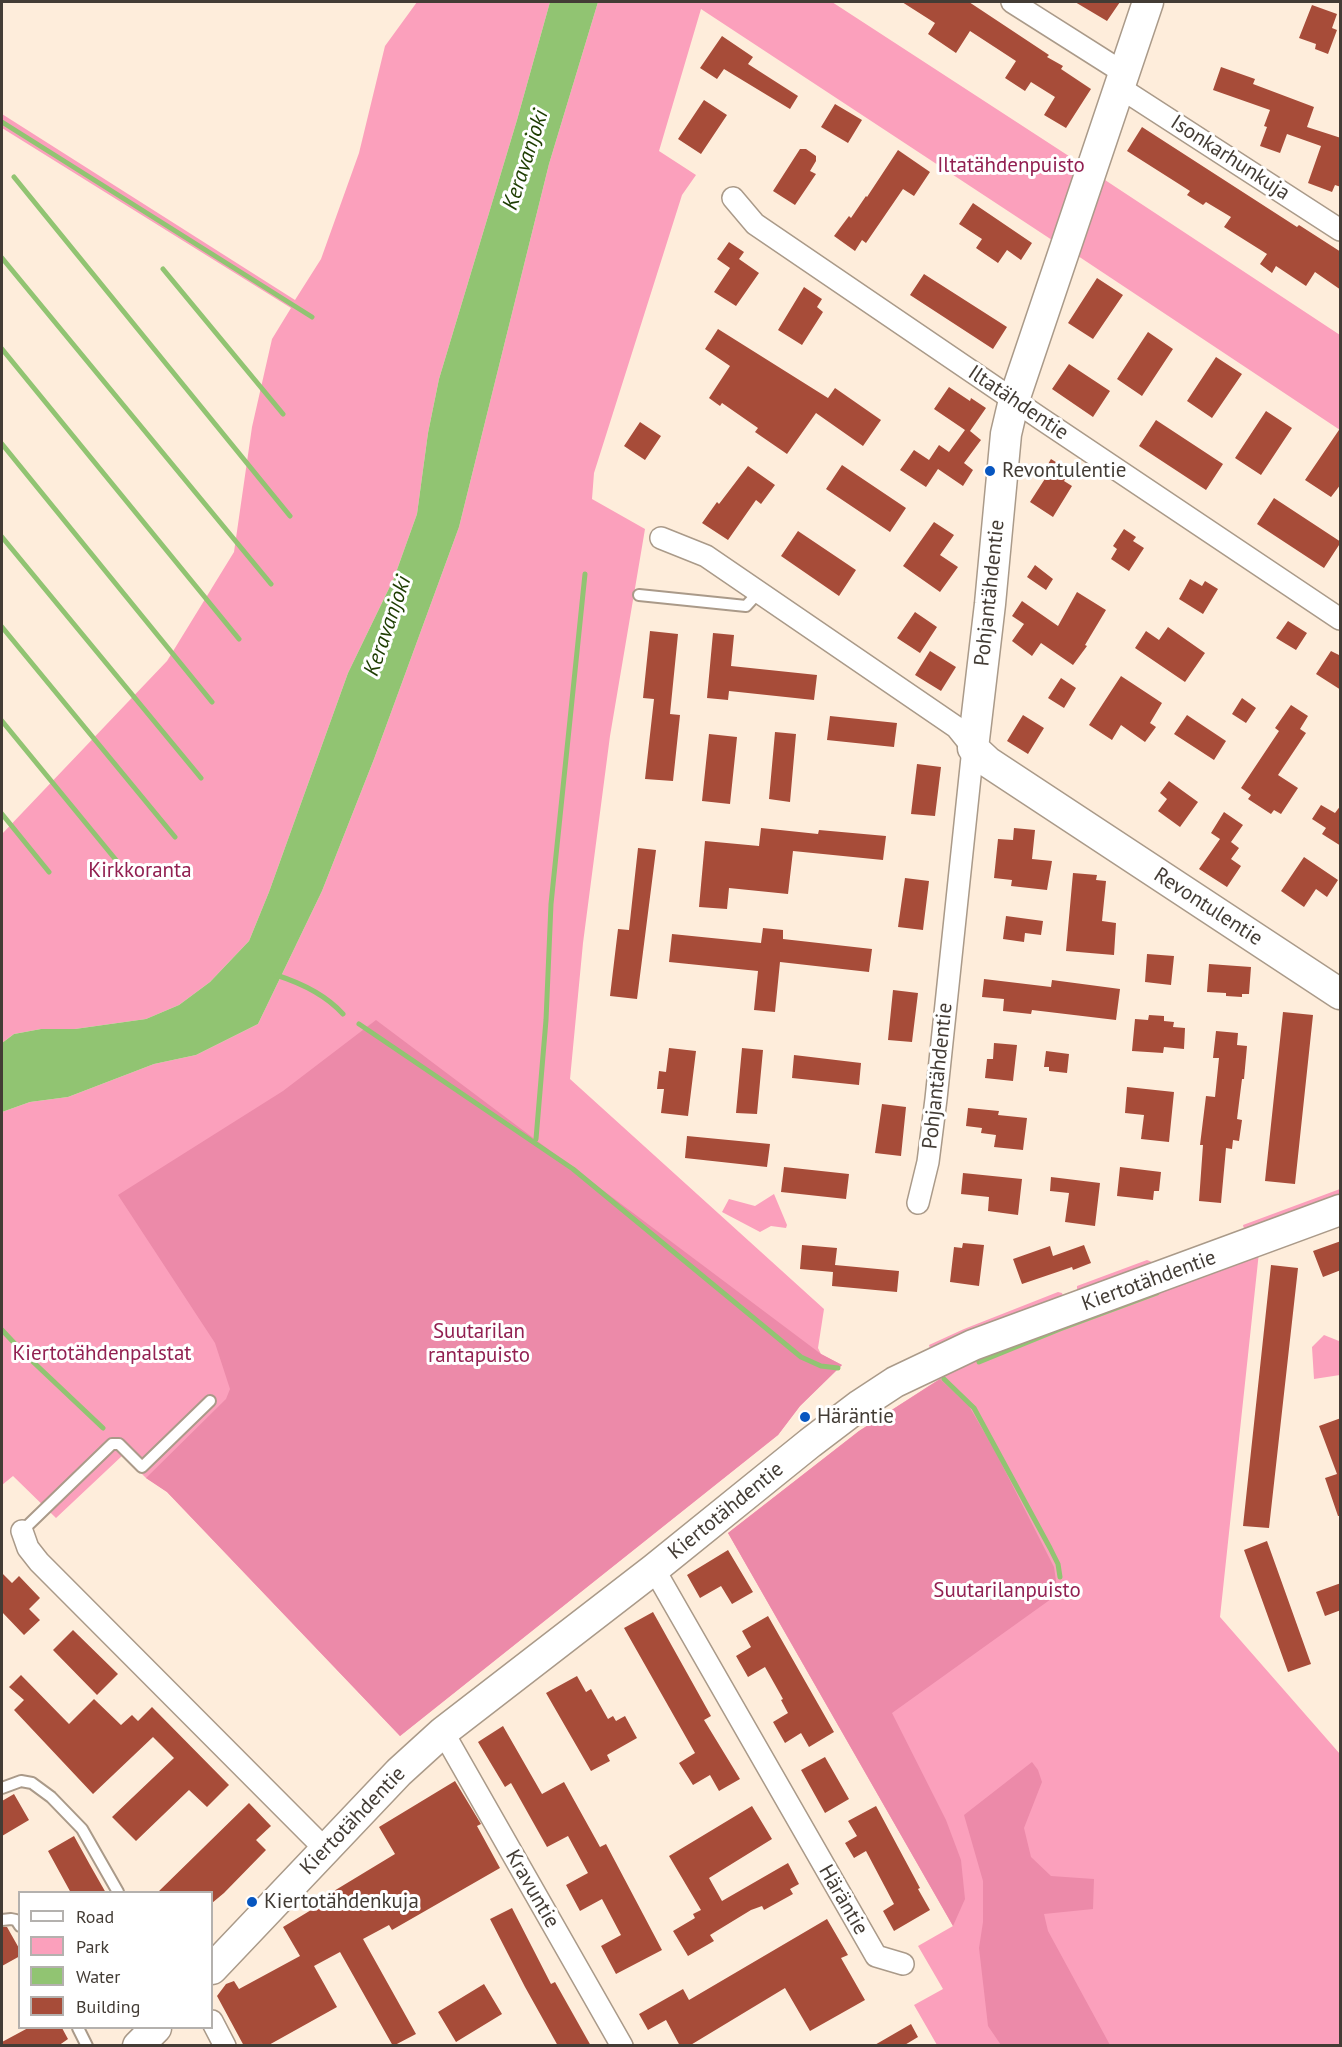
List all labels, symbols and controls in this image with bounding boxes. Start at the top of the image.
water label: Keravanjoki [497,107,555,213]
street label: Isonkarhunkuja [1166,110,1294,206]
park label: Iltatähdenpuisto [937,153,1085,179]
street label: Iltatähdentie [963,360,1073,446]
place label: Revontulentie [1002,458,1126,484]
marker: Revontulentie [983,464,997,478]
street label: Pohjantähdentie [970,519,1010,667]
water label: Keravanjoki [359,573,417,679]
park label: Kirkkoranta [88,858,192,884]
street label: Revontulentie [1149,863,1267,951]
street label: Pohjantähdentie [918,1002,958,1150]
street label: Kiertotähdentie [1078,1245,1220,1317]
park label: Suutarilan rantapuisto [428,1319,530,1369]
park label: Kiertotähdenpalstat [13,1341,191,1367]
place label: Häräntie [817,1404,894,1430]
marker: Häräntie [798,1410,812,1424]
street label: Kiertotähdentie [663,1457,789,1565]
park label: Suutarilanpuisto [933,1578,1081,1604]
street label: Kiertotähdentie [295,1762,411,1880]
street label: Kravuntie [500,1845,564,1933]
street label: Häräntie [813,1860,873,1940]
place label: Kiertotähdenkuja [264,1889,419,1915]
legend [18,1891,213,2029]
marker: Kiertotähdenkuja [245,1895,259,1909]
text: Road [76,1905,114,1928]
text: Park [76,1935,109,1958]
text: Water [76,1965,120,1988]
text: Building [76,1995,140,2018]

